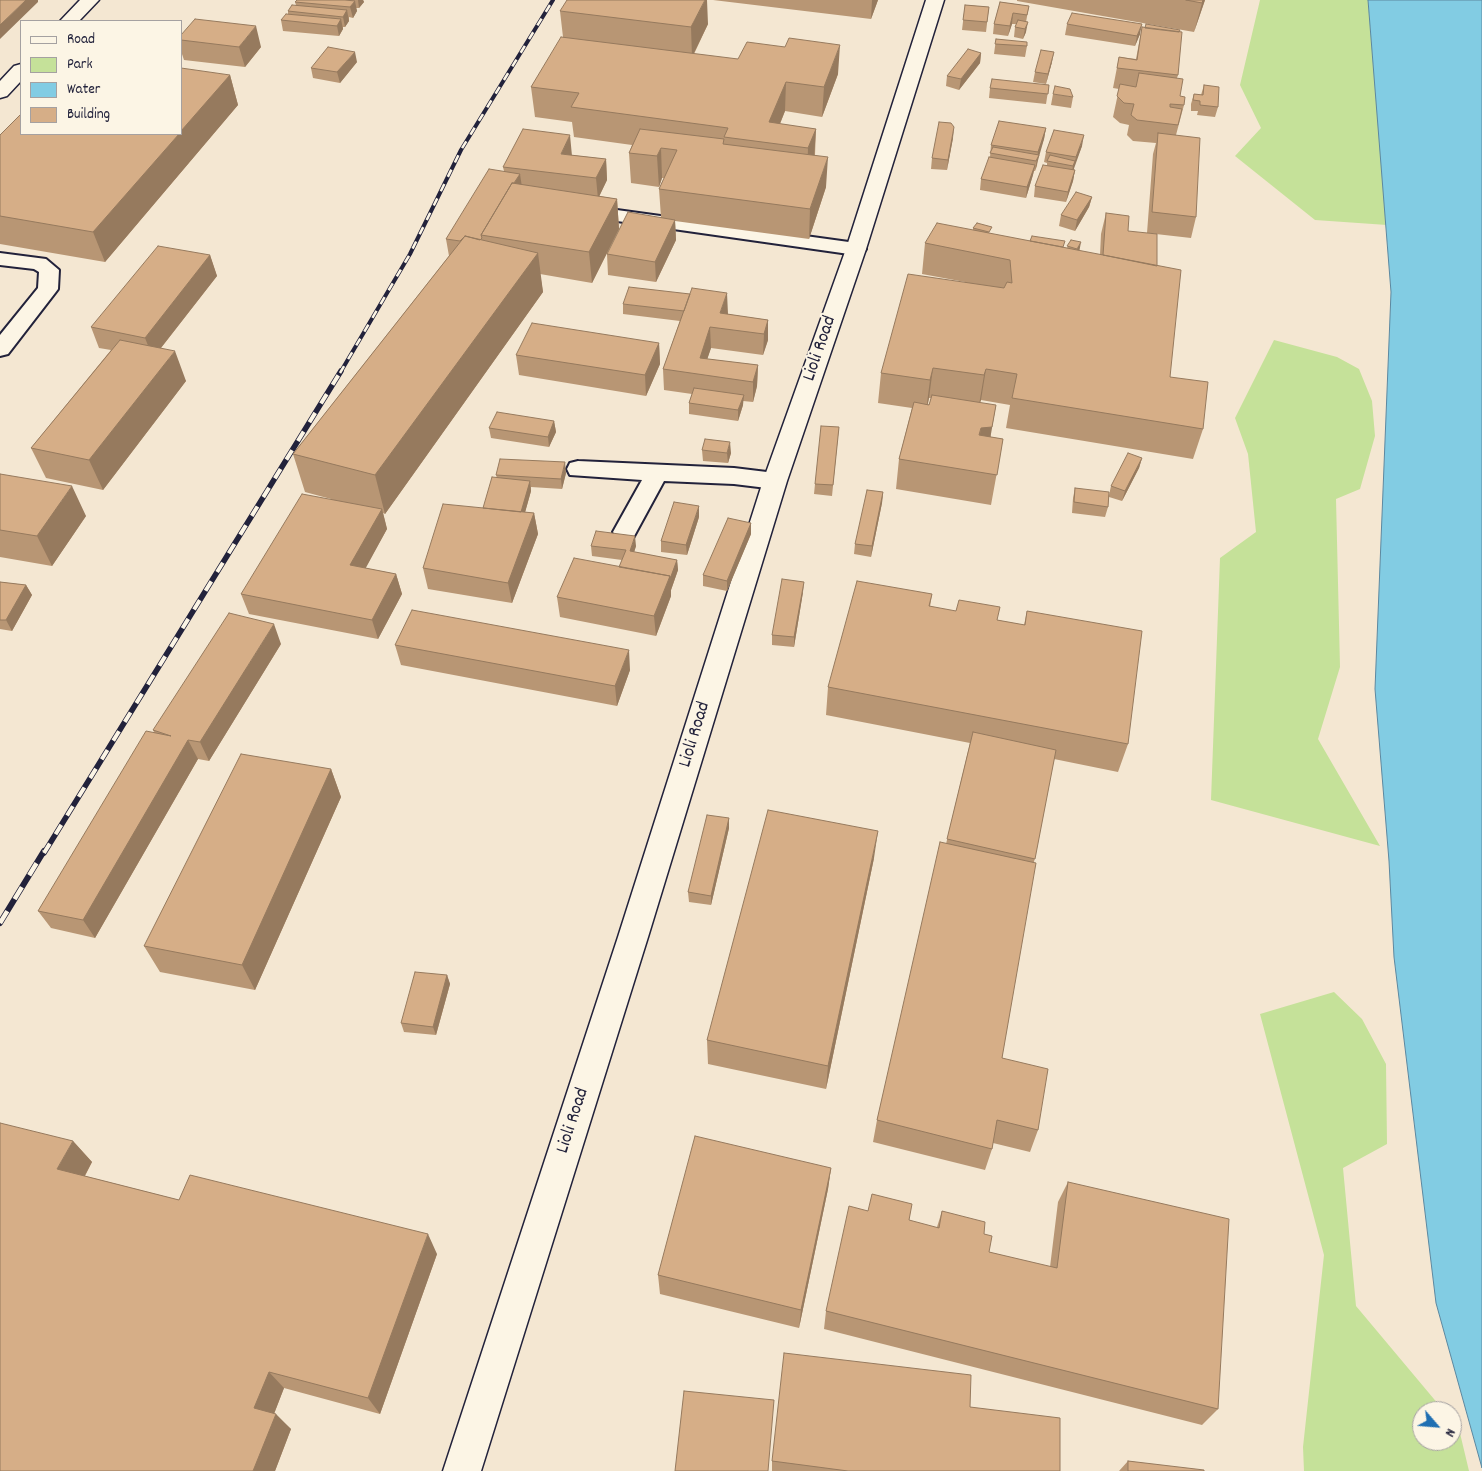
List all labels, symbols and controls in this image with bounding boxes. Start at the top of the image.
legend [20,20,182,135]
text: Road [67,29,95,51]
text: Park [67,54,93,76]
text: Water [67,79,100,101]
text: Building [67,104,110,126]
street label: Lioli Road [799,313,843,385]
street label: Lioli Road [675,699,717,771]
street label: Lioli Road [553,1085,595,1157]
north arrow [1412,1401,1462,1451]
text: N [1439,1425,1460,1440]

